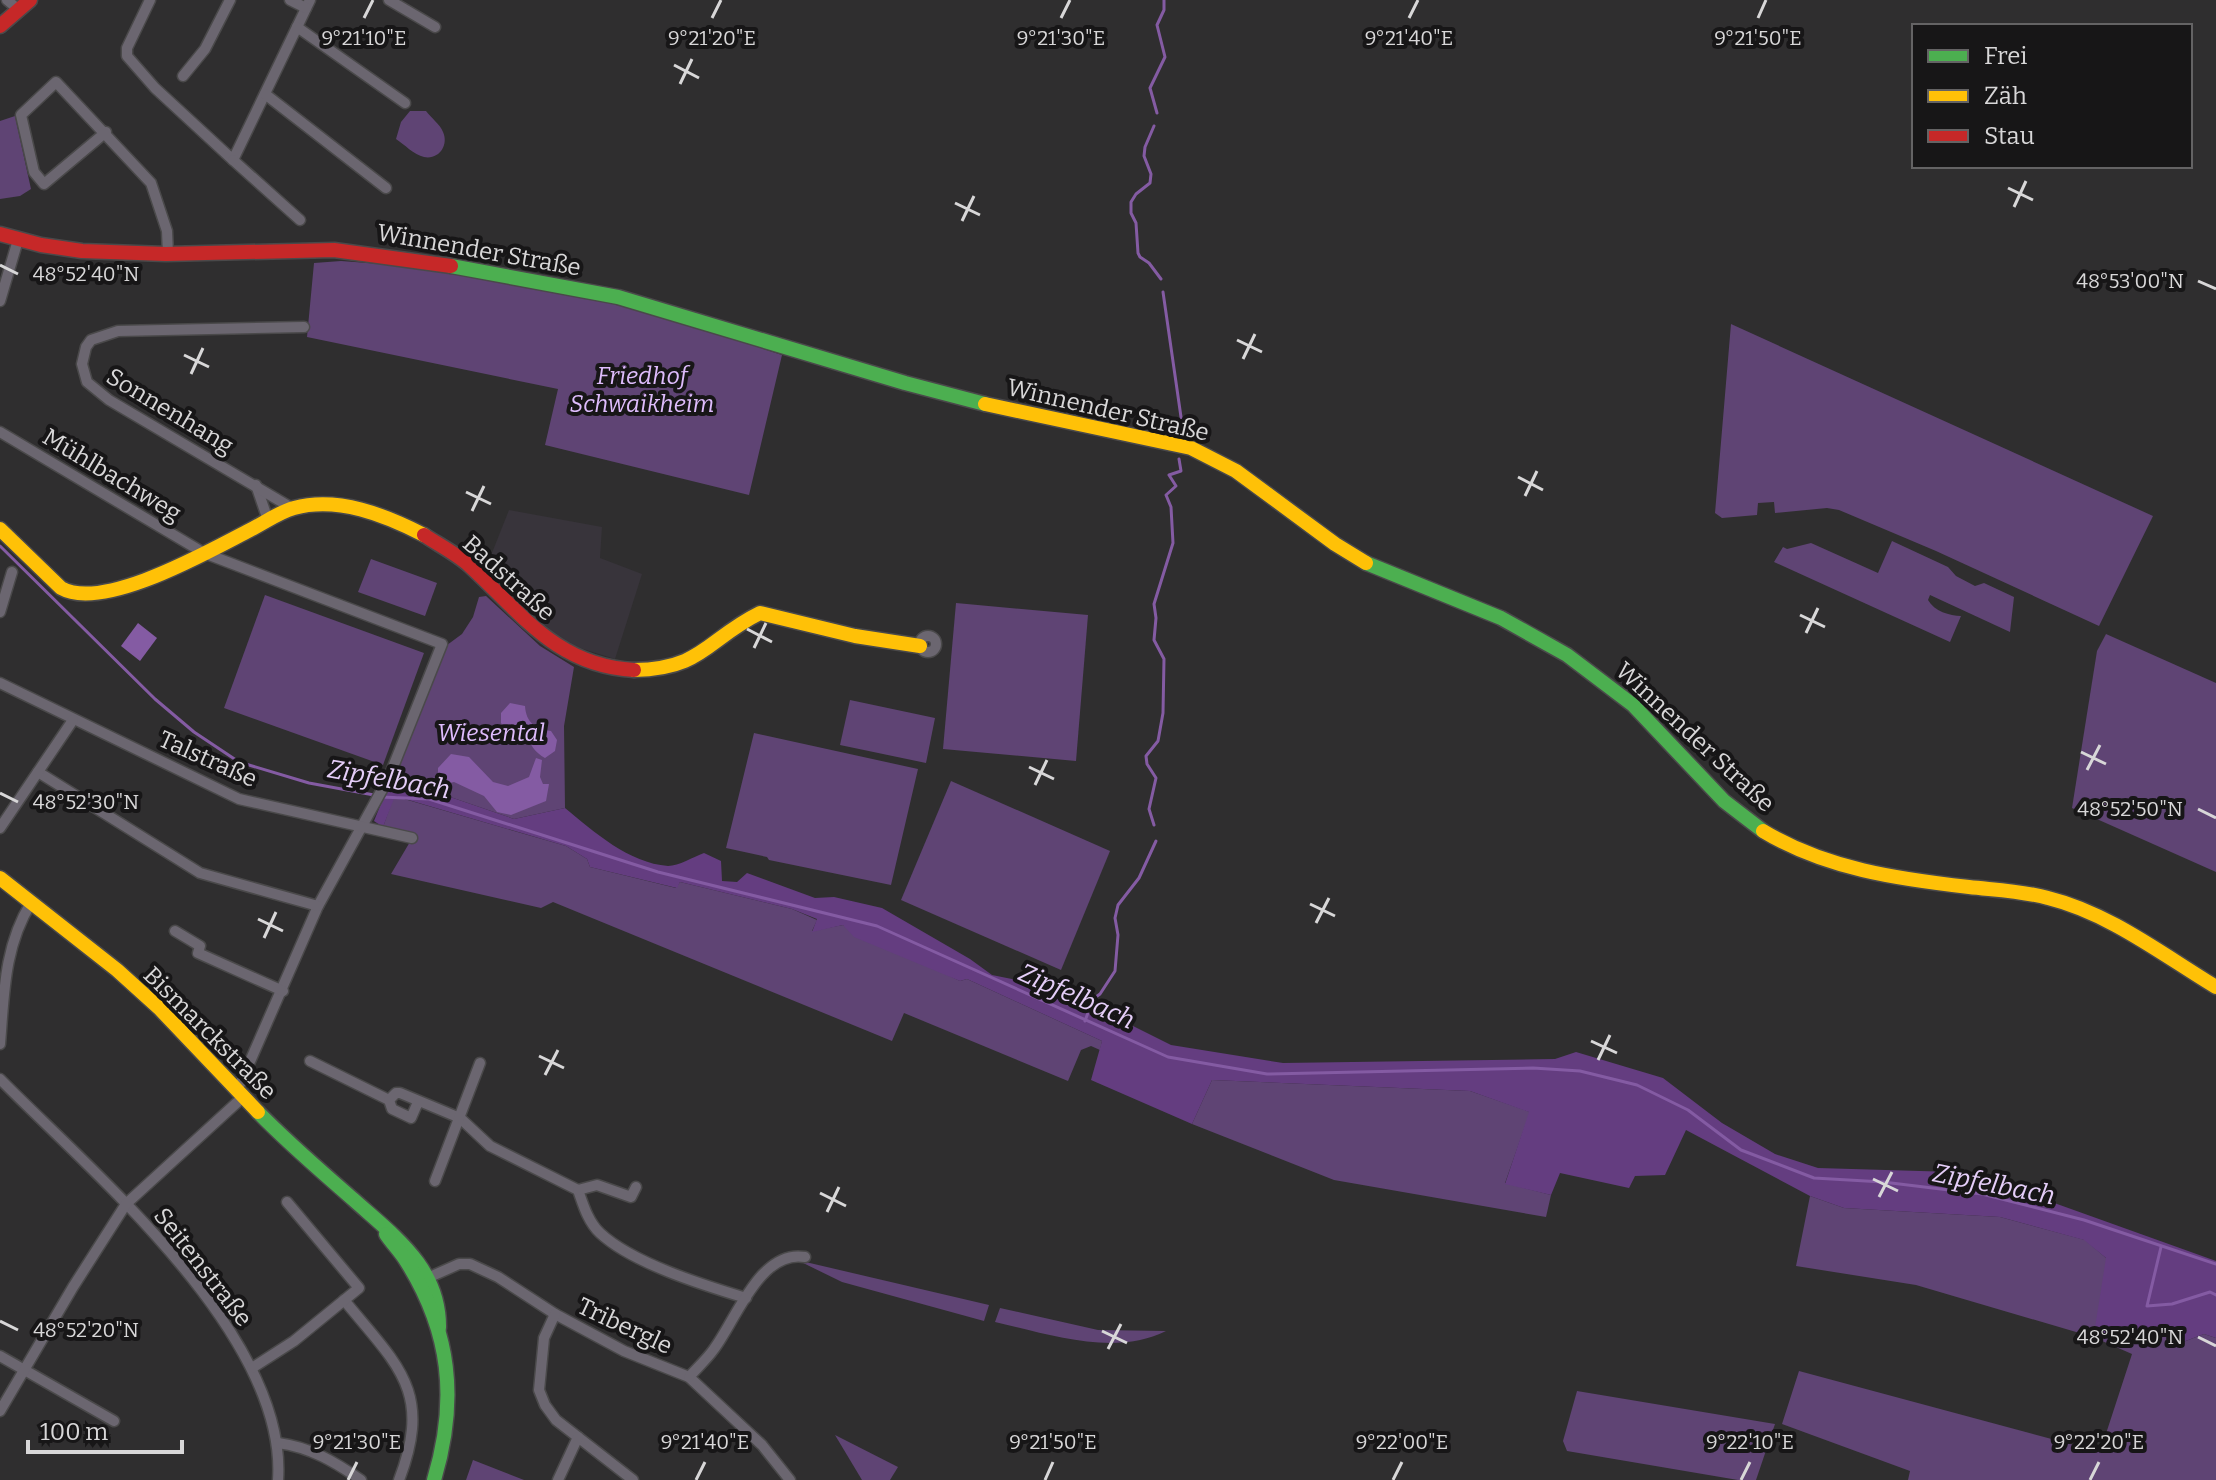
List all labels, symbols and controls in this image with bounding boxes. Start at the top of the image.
legend [1912,24,2192,168]
text: 9°21'10"E [321,26,407,50]
text: 9°21'20"E [668,26,756,50]
text: 9°21'30"E [1017,26,1105,50]
text: 9°21'40"E [1365,26,1453,50]
text: 9°21'50"E [1714,26,1802,50]
text: Frei [1984,42,2027,70]
text: Zäh [1984,82,2027,110]
text: Stau [1984,122,2035,150]
street label: Winnender Straße [375,218,583,282]
text: 48°52'40"N [33,262,139,286]
text: 48°53'00"N [2076,269,2184,293]
street label: Sonnenhang [101,362,239,460]
park label: Friedhof Schwaikheim [570,362,714,418]
street label: Winnender Straße [1004,373,1212,447]
street label: Mühlbachweg [38,423,186,527]
street label: Badstraße [457,529,561,627]
street label: Winnender Straße [1610,656,1780,818]
park label: Wiesental [437,719,545,747]
street label: Talstraße [155,725,261,793]
water label: Zipfelbach [325,753,453,806]
text: 48°52'30"N [33,790,139,814]
text: 48°52'50"N [2077,797,2183,821]
water label: Zipfelbach [1014,957,1140,1036]
street label: Bismarckstraße [138,961,282,1105]
water label: Zipfelbach [1930,1157,2058,1212]
street label: Seitenstraße [148,1202,258,1332]
street label: Tribergle [573,1292,677,1360]
text: 48°52'20"N [33,1318,139,1342]
text: 48°52'40"N [2077,1325,2183,1349]
scale bar [28,1404,182,1454]
text: 100 m [40,1418,108,1446]
text: 9°21'30"E [313,1430,401,1454]
text: 9°21'40"E [661,1430,749,1454]
text: 9°21'50"E [1009,1430,1097,1454]
text: 9°22'00"E [1356,1430,1448,1454]
text: 9°22'10"E [1706,1430,1794,1454]
text: 9°22'20"E [2054,1430,2144,1454]

